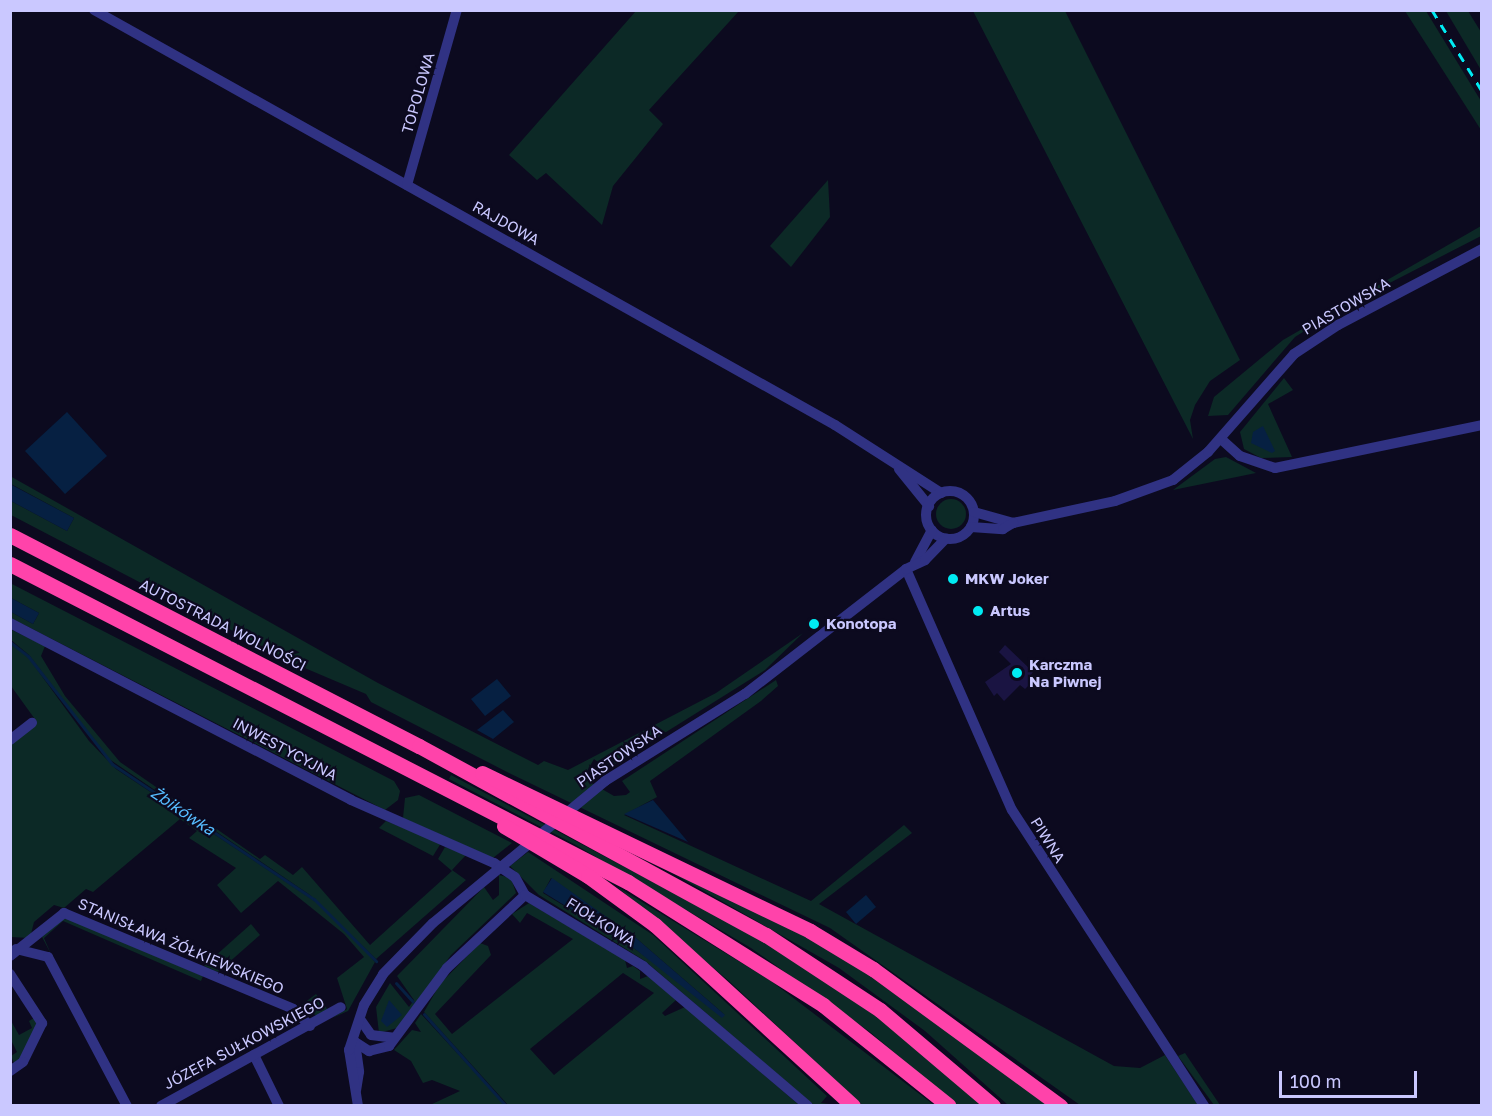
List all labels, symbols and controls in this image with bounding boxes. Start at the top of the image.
street label: TOPOLOWA [398,50,438,136]
street label: RAJDOWA [469,197,543,249]
street label: PIASTOWSKA [1299,274,1393,338]
place label: MKW Joker [965,570,1049,588]
marker: MKW Joker [946,572,960,586]
street label: AUTOSTRADA WOLNOŚCI [137,575,309,675]
place label: Artus [990,602,1030,620]
marker: Artus [971,604,985,618]
place label: Konotopa [826,615,896,633]
marker: Konotopa [807,617,821,631]
place label: Karczma Na Piwnej [1029,655,1101,690]
marker: Karczma Na Piwnej [1010,666,1024,680]
street label: INWESTYCYJNA [230,714,340,784]
street label: PIASTOWSKA [573,721,665,791]
water label: Żbikówka [147,783,219,839]
street label: PIWNA [1027,814,1069,866]
street label: STANISŁAWA ŻÓŁKIEWSKIEGO [75,894,287,998]
street label: FIOŁKOWA [563,894,639,950]
street label: JÓZEFA SUŁKOWSKIEGO [161,993,327,1093]
scale bar [1282,1059,1420,1097]
text: 100 m [1290,1070,1341,1092]

